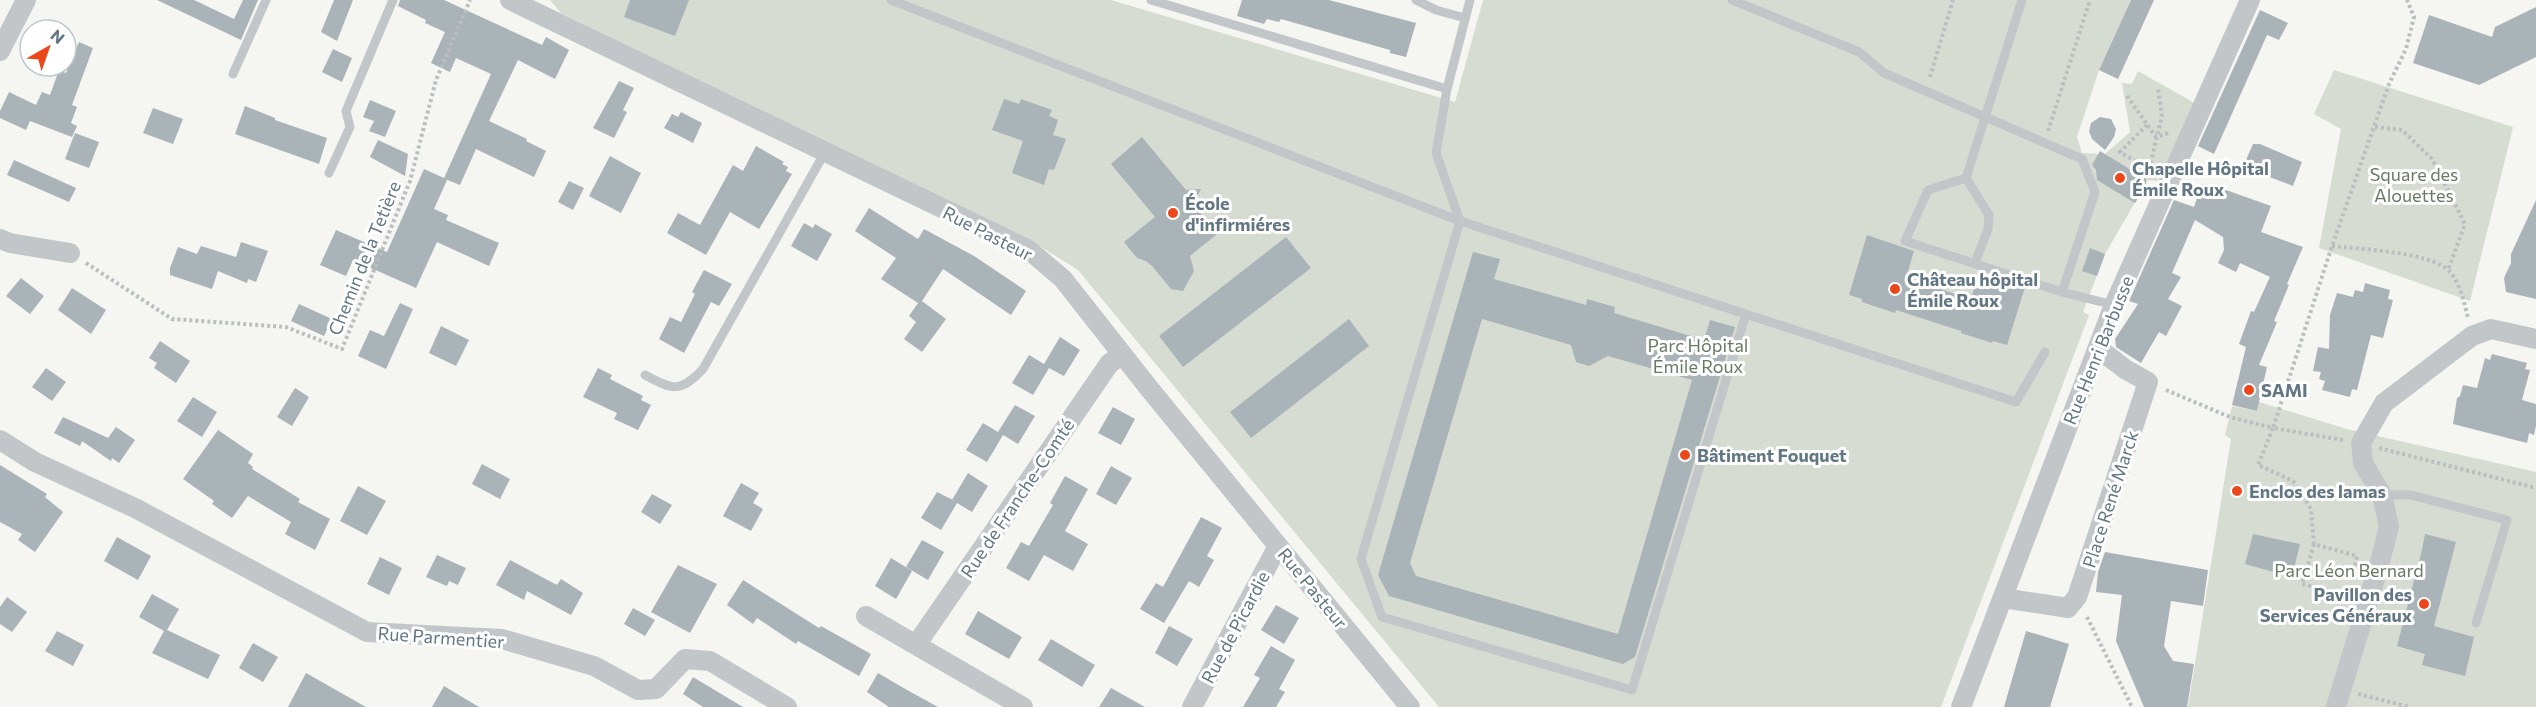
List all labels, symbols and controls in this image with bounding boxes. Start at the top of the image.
north arrow [18,18,78,78]
text: N [47,25,69,47]
place label: Chapelle Hôpital Émile Roux [2132,157,2269,200]
park label: Square des Alouettes [2370,163,2458,206]
marker: Chapelle Hôpital Émile Roux [2113,171,2127,185]
street label: Chemin de la Tetière [323,178,405,338]
place label: École d'infirmiéres [1185,192,1290,235]
street label: Rue Pasteur [939,201,1037,265]
marker: École d'infirmiéres [1166,206,1180,220]
place label: Château hôpital Émile Roux [1907,268,2038,311]
street label: Rue Henri Barbusse [2058,272,2138,428]
marker: Château hôpital Émile Roux [1888,282,1902,296]
park label: Parc Hôpital Émile Roux [1648,334,1748,377]
place label: SAMI [2261,379,2308,401]
marker: SAMI [2242,383,2256,397]
street label: Rue de Franche-Comté [956,414,1078,582]
street label: Place René Marck [2077,427,2143,571]
place label: Bâtiment Fouquet [1697,444,1847,466]
marker: Bâtiment Fouquet [1678,448,1692,462]
place label: Enclos des lamas [2249,480,2386,502]
marker: Enclos des lamas [2230,484,2244,498]
street label: Rue Pasteur [1274,543,1352,633]
park label: Parc Léon Bernard [2274,559,2424,581]
street label: Rue de Picardie [1196,567,1274,687]
place label: Pavillon des Services Généraux [2260,583,2412,626]
marker: Pavillon des Services Généraux [2417,597,2431,611]
street label: Rue Parmentier [377,622,505,652]

